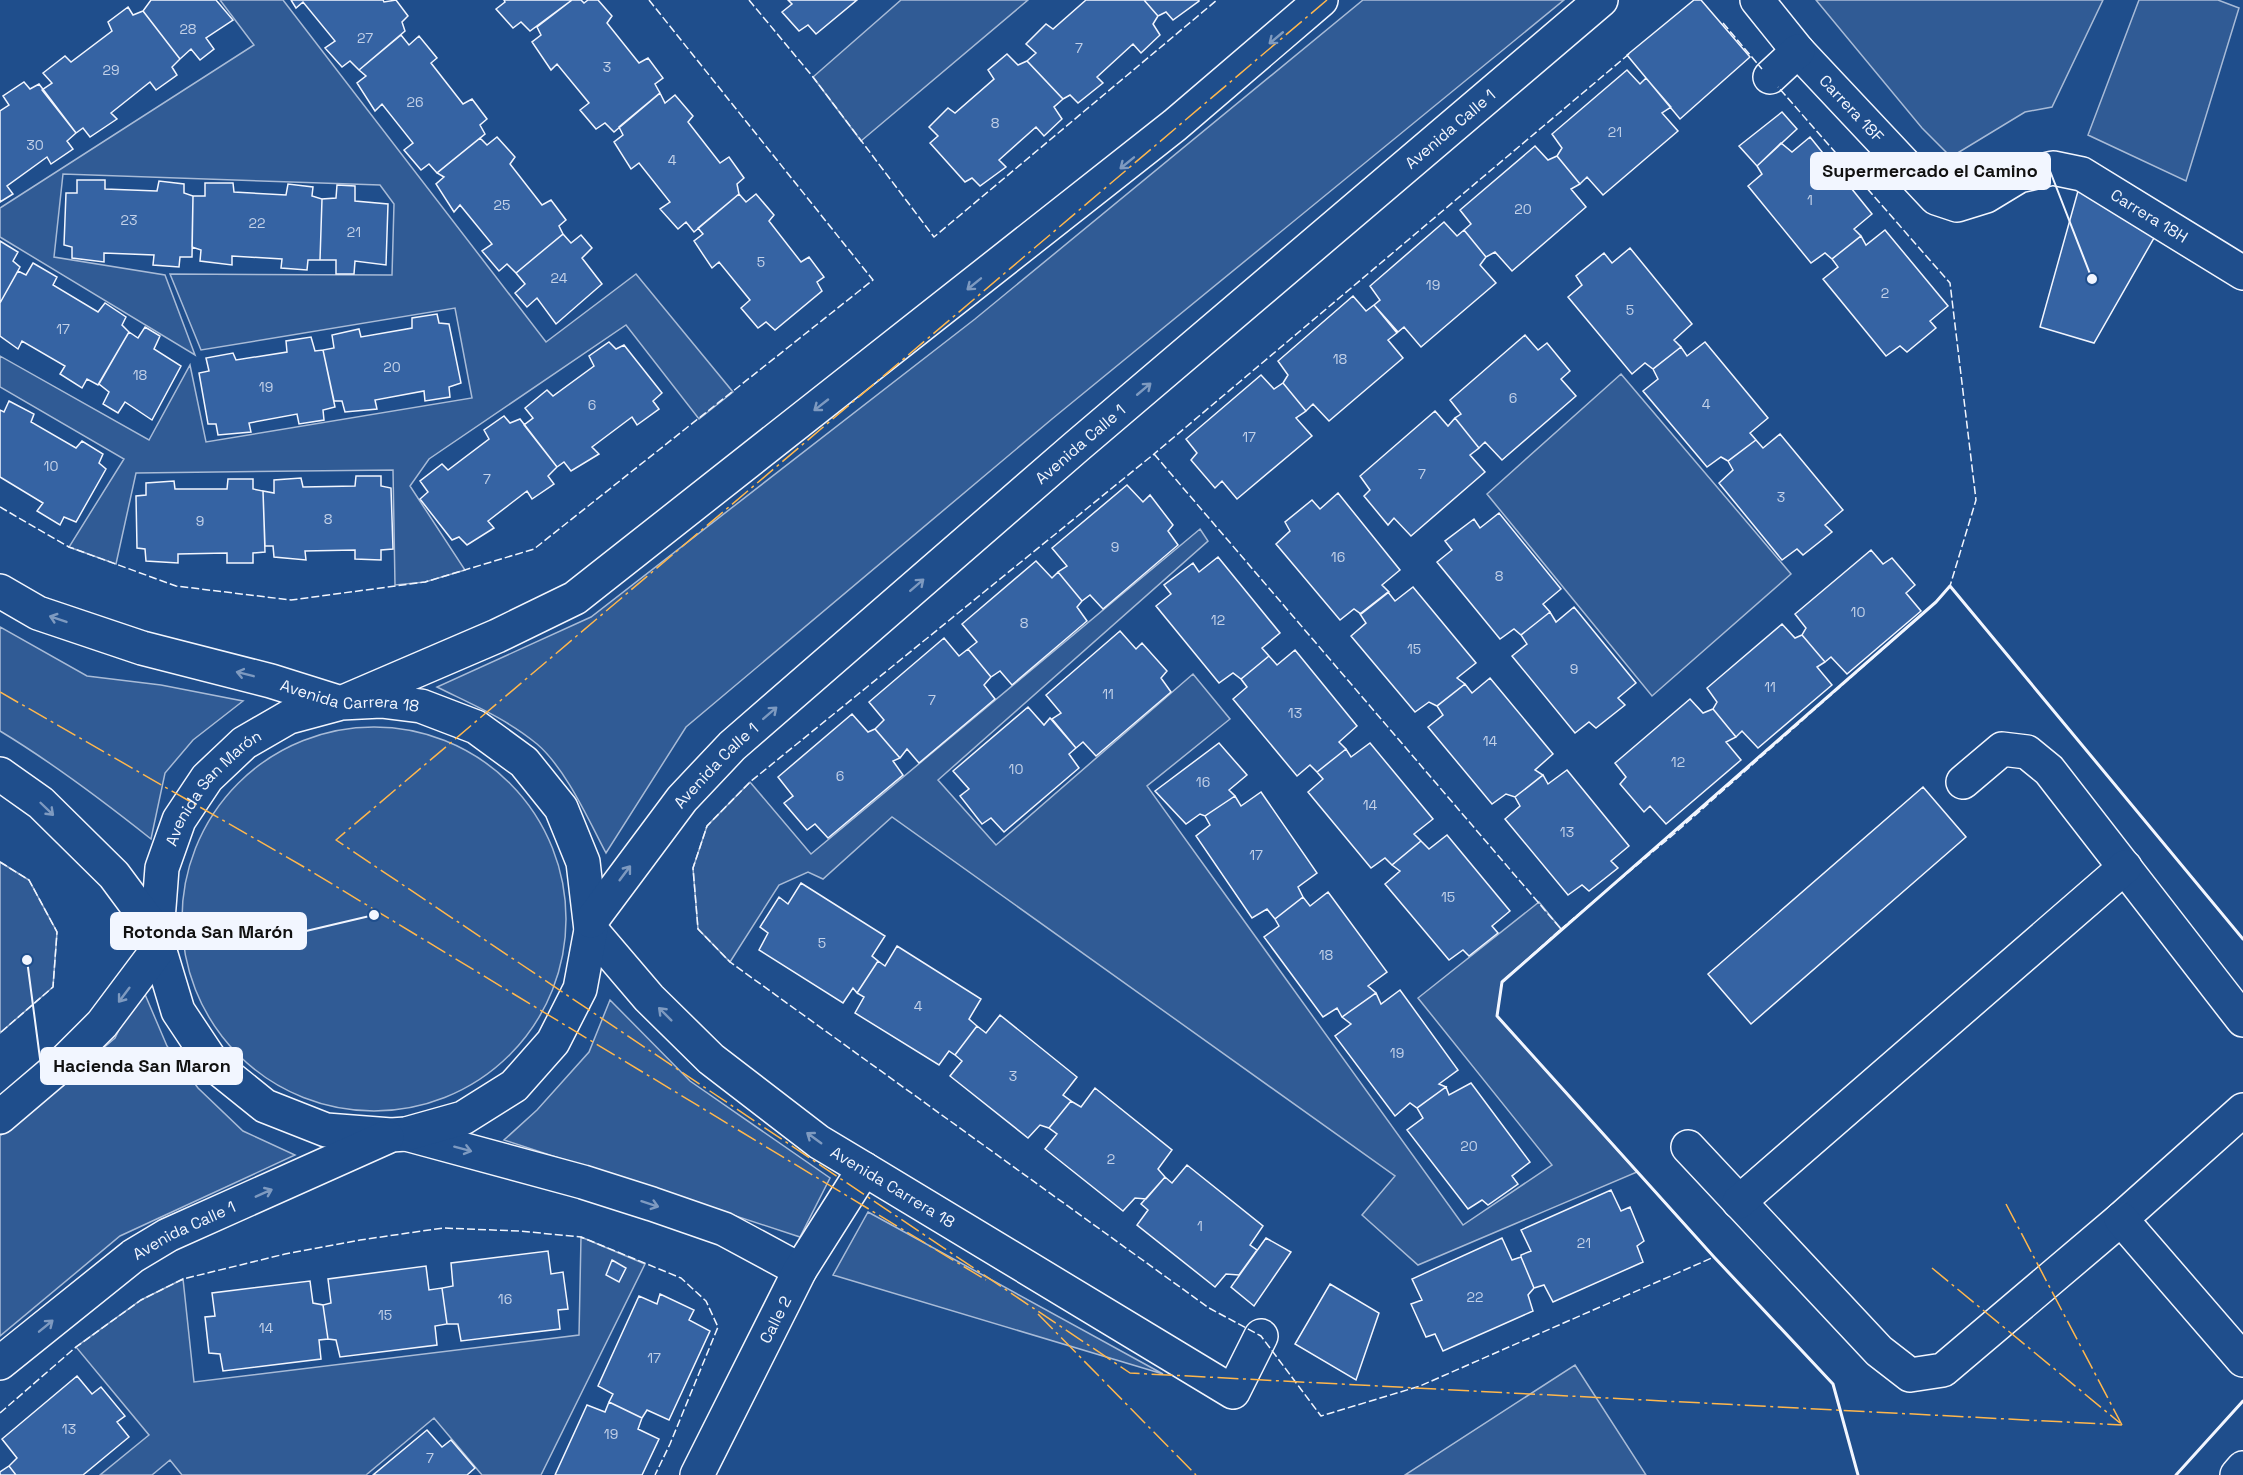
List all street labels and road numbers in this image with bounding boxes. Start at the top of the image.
street label: Carrera 18F [1815,70,1888,147]
street label: Avenida Calle 1 [1401,84,1500,173]
street label: Carrera 18H [2107,184,2192,248]
street label: Avenida Calle 1 [1031,400,1130,489]
street label: Avenida Carrera 18 [278,675,421,717]
street label: Avenida Calle 1 [669,718,763,812]
street label: Avenida San Marón [161,725,265,849]
street label: Avenida Carrera 18 [827,1141,959,1233]
street label: Avenida Calle 1 [129,1196,239,1265]
street label: Calle 2 [755,1292,796,1347]

